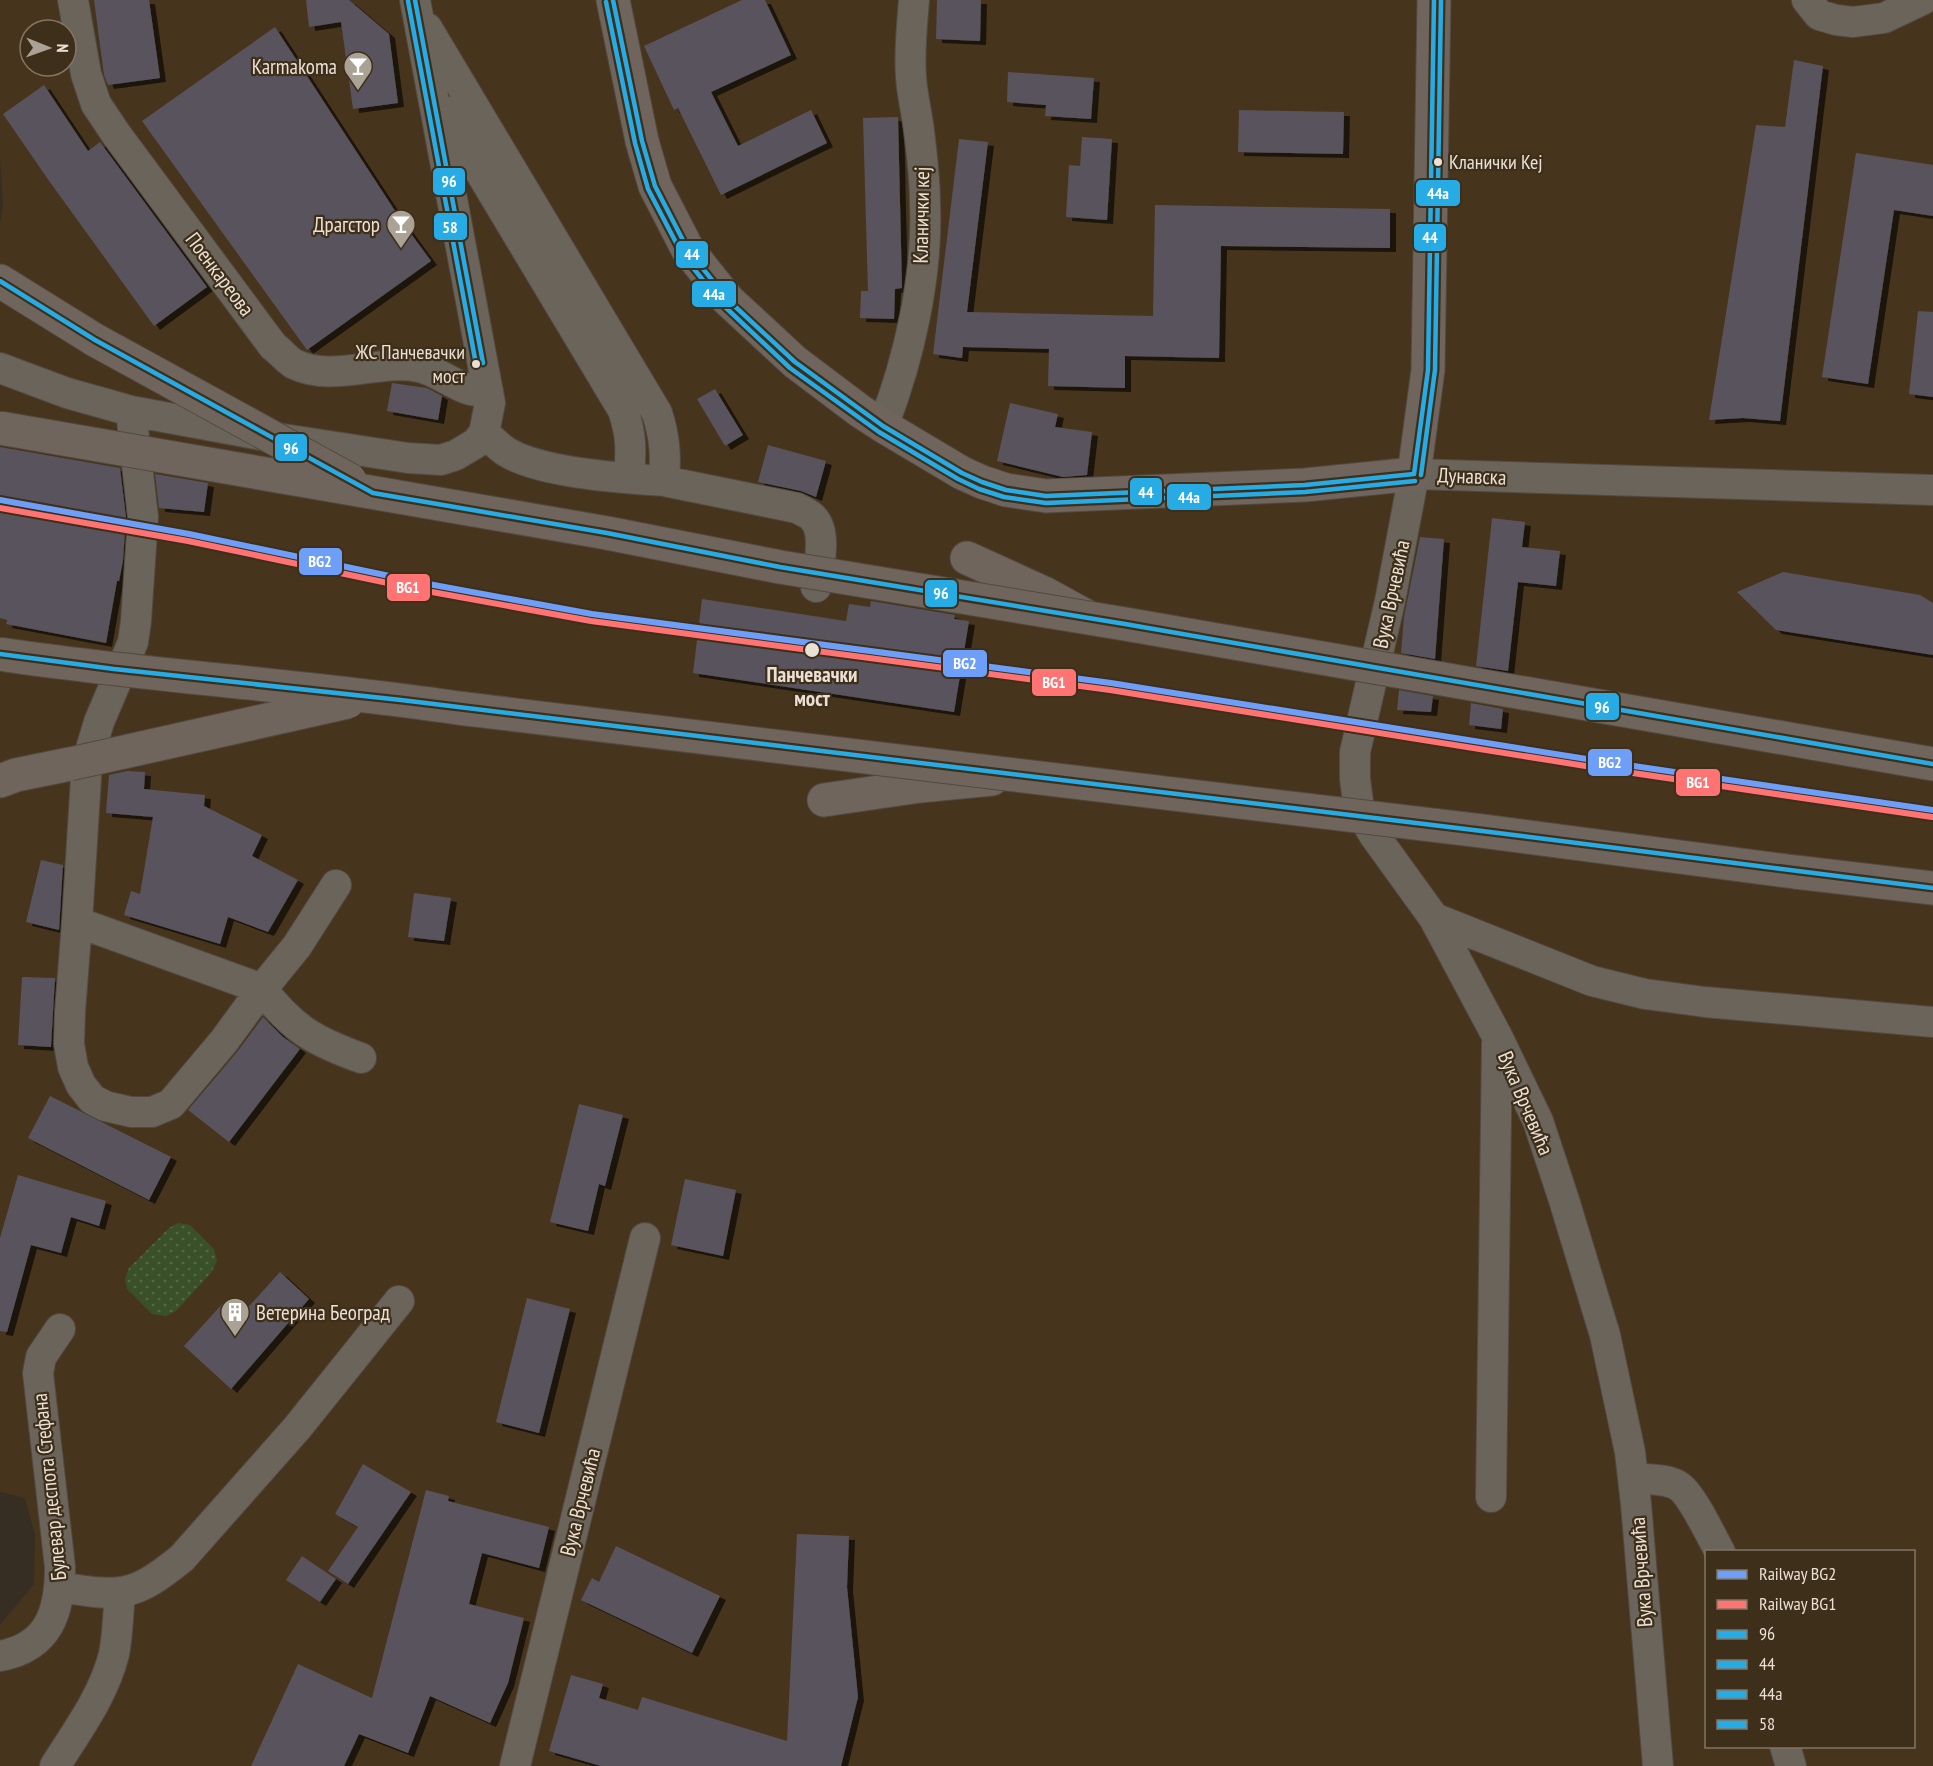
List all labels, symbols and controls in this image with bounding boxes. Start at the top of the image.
north arrow [18,18,78,78]
text: N [53,44,73,53]
bar icon: Karmakoma [342,50,374,92]
place label: Karmakoma [252,53,337,80]
place label: Кланички Кеј [1449,149,1542,175]
marker: Кланички Кеј [1432,156,1444,168]
street label: Кланички кеј [907,166,935,264]
line badge: 96 [432,167,466,196]
text: 96 [441,171,457,191]
line badge: 44a [1415,179,1461,207]
text: 44a [1427,183,1449,203]
bar icon: Драгстор [385,208,417,250]
place label: Драгстор [313,211,380,238]
line badge: 58 [433,212,468,241]
text: 58 [442,217,458,237]
line badge: 44 [1413,223,1447,252]
street label: Поенкареова [180,227,260,321]
text: 44 [1422,227,1438,247]
line badge: 44 [675,240,709,269]
text: 44 [684,244,700,264]
line badge: 44a [691,280,737,308]
text: 44a [703,284,725,304]
place label: ЖС Панчевачки мост [355,339,466,389]
marker: ЖС Панчевачки мост [470,358,482,370]
line badge: 96 [274,433,308,462]
text: 96 [283,438,299,458]
street label: Дунавска [1437,461,1507,491]
line badge: 44 [1129,477,1163,506]
text: 44 [1138,482,1154,502]
line badge: 44a [1166,483,1212,511]
text: 44a [1178,487,1200,507]
street label: Вука Врчевића [1366,537,1416,651]
line badge: BG2 [298,547,343,576]
text: BG2 [308,551,332,571]
line badge: BG1 [386,573,431,602]
text: BG1 [396,577,420,597]
line badge: 96 [924,579,958,608]
text: 96 [933,583,949,603]
marker: Панчевачки мост [803,641,821,659]
line badge: BG2 [942,649,988,678]
text: BG2 [953,653,977,673]
place label: Панчевачки мост [766,661,858,712]
line badge: BG1 [1031,668,1077,697]
text: BG1 [1042,672,1066,692]
line badge: 96 [1585,692,1620,721]
text: 96 [1594,697,1610,717]
line badge: BG2 [1587,748,1633,777]
text: BG2 [1598,752,1622,772]
line badge: BG1 [1675,768,1721,797]
text: BG1 [1686,772,1710,792]
street label: Вука Врчевића [1492,1047,1560,1159]
building icon: Ветерина Београд [219,1296,251,1338]
place label: Ветерина Београд [256,1299,390,1326]
street label: Булевар деспота Стефана [26,1392,72,1582]
street label: Вука Врчевића [554,1445,606,1559]
street label: Вука Врчевића [1624,1516,1658,1628]
legend [1705,1550,1915,1748]
text: Railway BG2 [1759,1562,1836,1585]
text: Railway BG1 [1759,1592,1836,1615]
text: 96 [1759,1622,1775,1645]
text: 44 [1759,1652,1775,1675]
text: 44a [1759,1682,1782,1705]
text: 58 [1759,1712,1775,1735]

